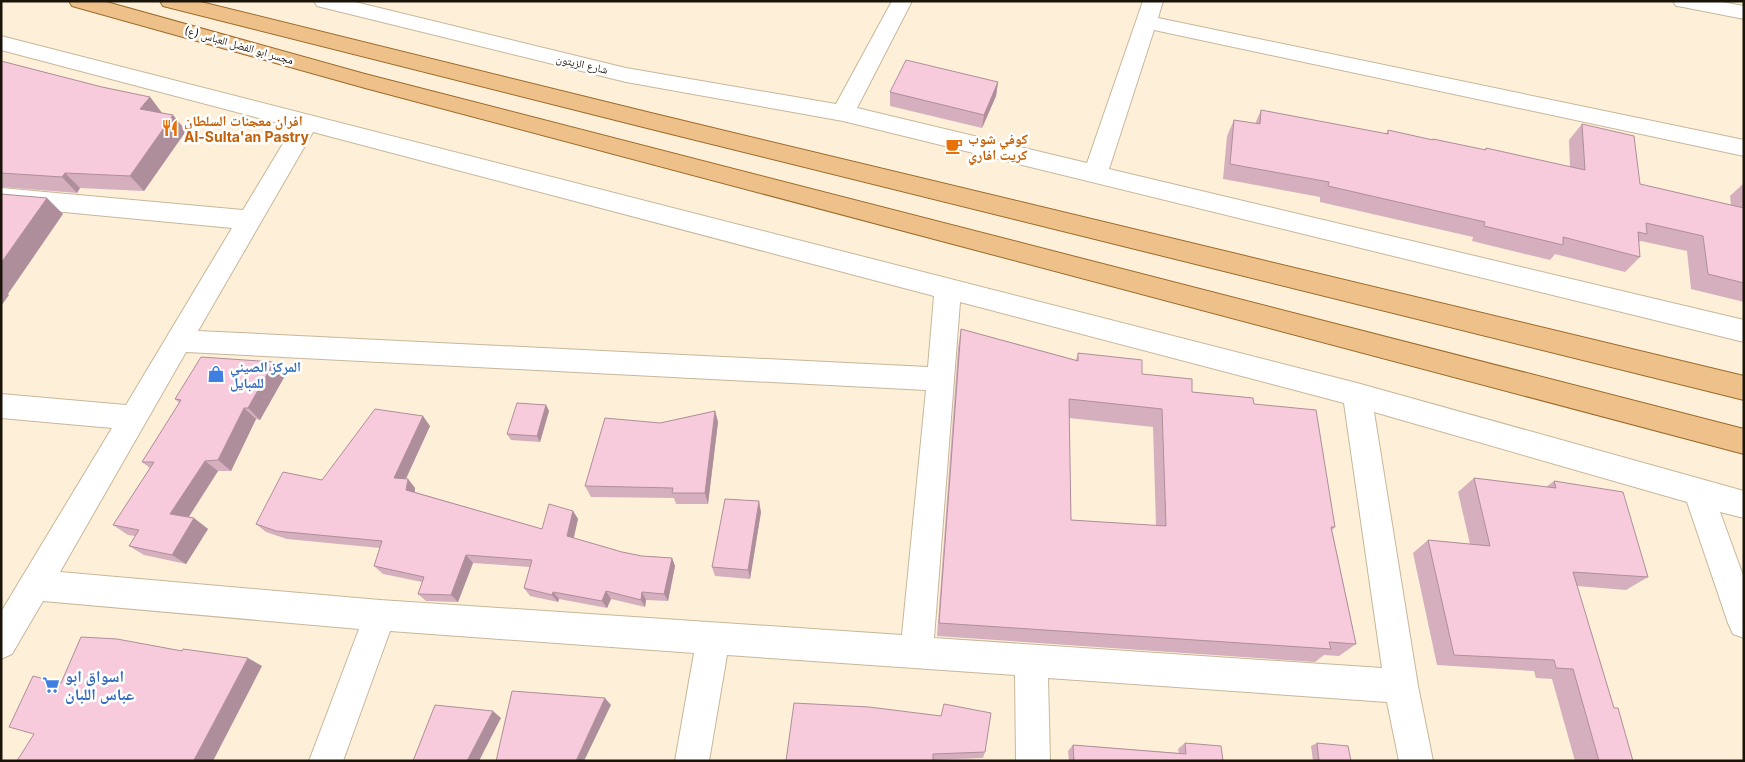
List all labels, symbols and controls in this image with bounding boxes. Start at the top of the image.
street label: مجسر ابو الفضل العباس (ع) [183,23,295,67]
street label: شارع الزيتون [555,51,609,77]
place label: افران معجنات السلطان Al-Sulta'an Pastry [184,112,310,145]
restaurant icon: افران معجنات السلطان Al-Sulta'an Pastry [160,118,180,138]
place label: كوفي شوب كريت افاري [968,130,1028,166]
cafe icon: كوفي شوب كريت افاري [944,136,964,156]
place label: المركز الصيني للمبايل [230,358,301,392]
shop icon: المركز الصيني للمبايل [206,364,226,384]
place label: اسواق ابو عباس اللبان [65,666,134,704]
supermarket icon: اسواق ابو عباس اللبان [41,675,61,695]

